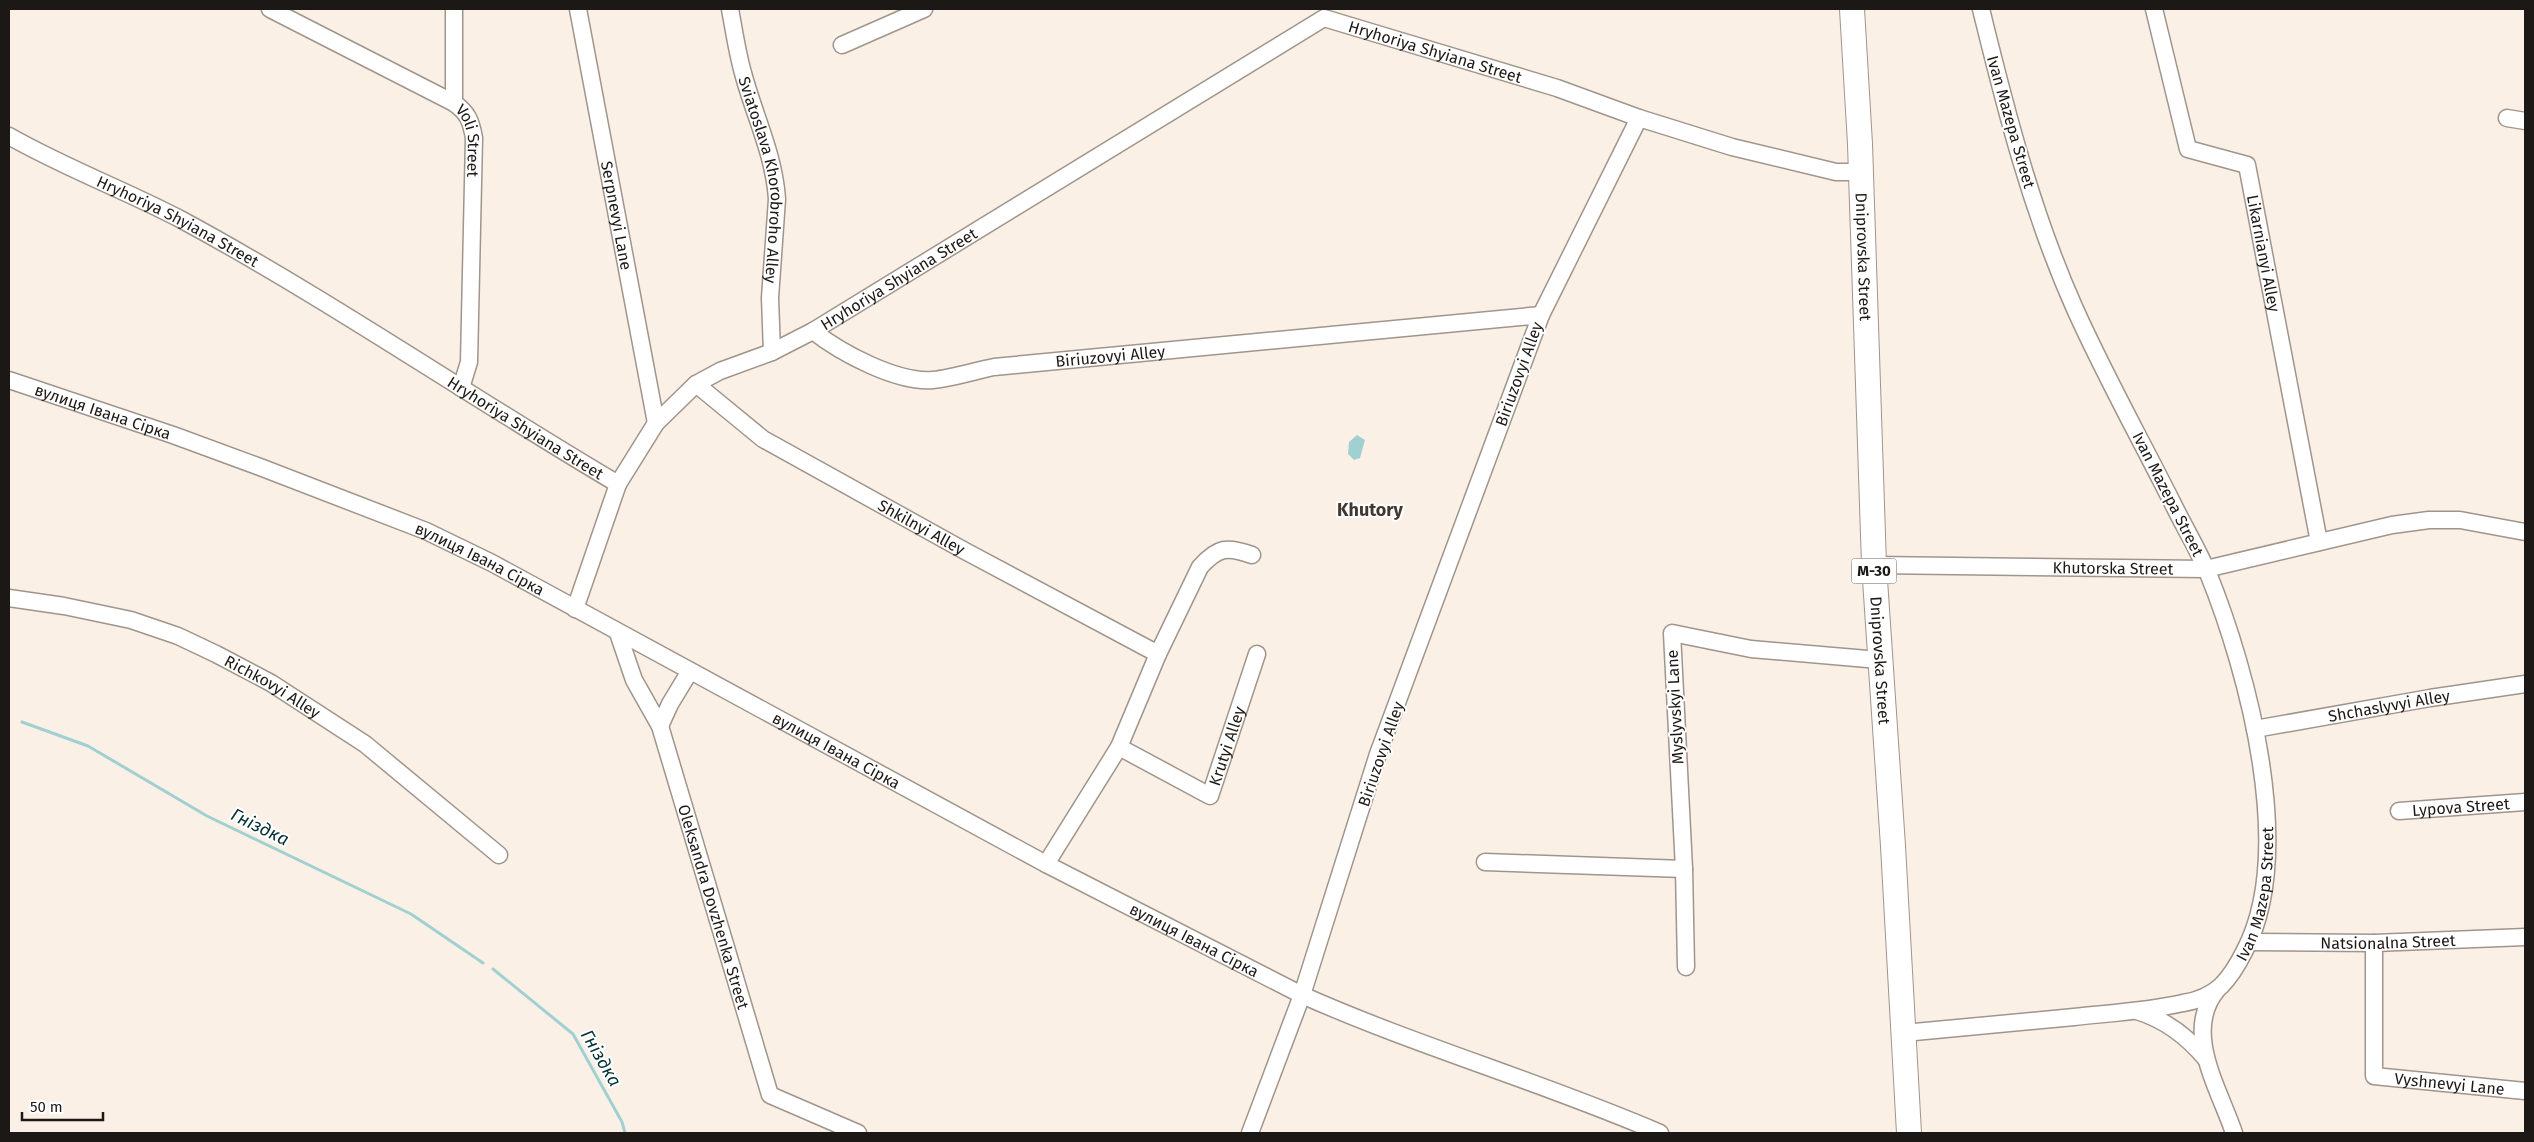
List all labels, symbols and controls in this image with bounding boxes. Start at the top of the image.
street label: Hryhoriya Shyiana Street [1346,16,1524,86]
street label: Ivan Mazepa Street [1983,53,2039,191]
street label: Sviatoslava Khorobroho Alley [735,74,787,284]
street label: Voli Street [452,100,484,177]
street label: Serpnevyi Lane [597,159,636,271]
street label: Hryhoriya Shyiana Street [94,171,262,271]
street label: Dniprovska Street [1852,192,1875,321]
street label: Likarnianyi Alley [2243,193,2284,314]
street label: Hryhoriya Shyiana Street [817,223,980,334]
street label: Biriuzovyi Alley [1491,319,1547,429]
street label: Biriuzovyi Alley [1055,341,1166,371]
street label: Hryhoriya Shyiana Street [444,372,607,483]
street label: вулиця Івана Сірка [32,380,173,443]
street label: Ivan Mazepa Street [2128,429,2208,560]
street label: Shkilnyi Alley [875,495,968,559]
district label: Khutory [1337,499,1404,521]
street label: вулиця Івана Сірка [413,518,548,599]
road number: М-30 [1852,558,1896,584]
street label: Khutorska Street [2052,558,2174,578]
street label: Dniprovska Street [1867,596,1894,725]
street label: Myslyvskyi Lane [1663,649,1687,765]
street label: Richkovyi Alley [221,651,324,722]
street label: Shchaslyvyi Alley [2327,686,2451,725]
street label: Biriuzovyi Alley [1354,699,1408,809]
street label: Krutyi Alley [1205,704,1249,788]
street label: вулиця Івана Сірка [769,708,904,793]
street label: Lypova Street [2411,794,2510,820]
street label: Oleksandra Dovzhenka Street [674,802,753,1011]
water label: Гніздка [227,804,293,850]
street label: Ivan Mazepa Street [2232,826,2277,964]
street label: вулиця Івана Сірка [1127,899,1262,981]
street label: Natsionalna Street [2320,930,2456,953]
water label: Гніздка [576,1026,626,1090]
street label: Vyshnevyi Lane [2394,1069,2506,1098]
scale bar [22,1090,104,1122]
text: 50 m [30,1098,63,1116]

